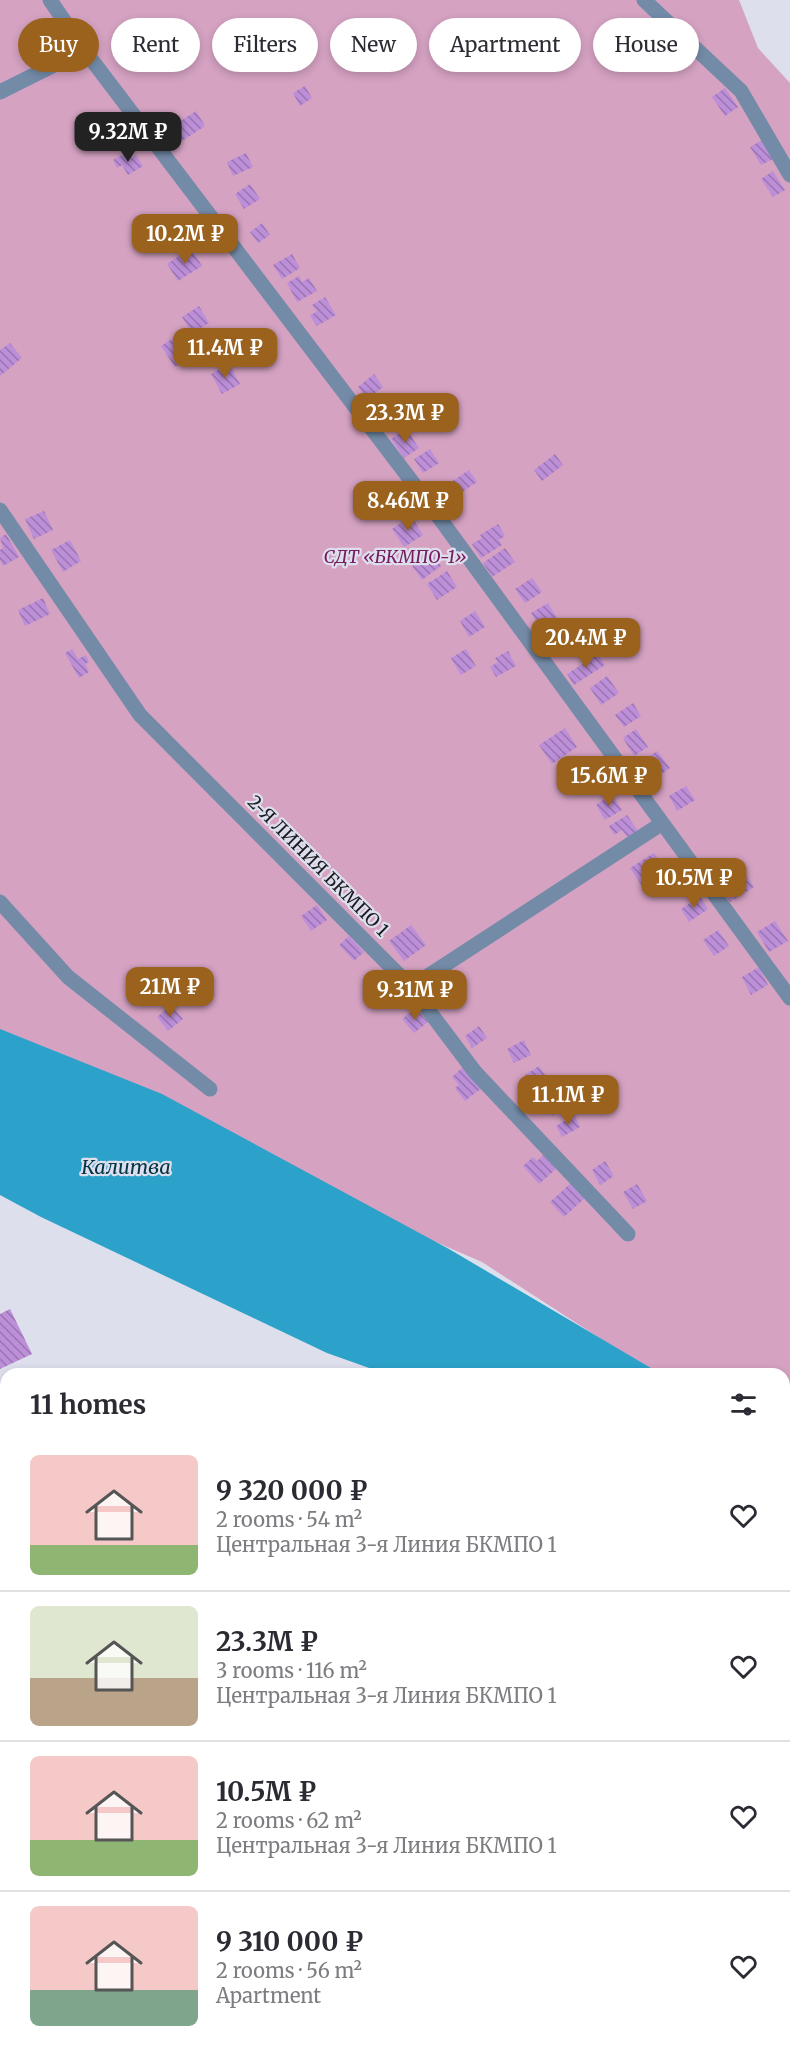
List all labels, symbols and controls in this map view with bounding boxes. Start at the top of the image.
chip: Buy [18,18,99,72]
chip: Rent [111,18,200,72]
chip: Filters [212,18,318,72]
chip: New [330,18,417,72]
chip: Apartment [429,18,581,72]
chip: House [593,18,699,72]
pin: 9.32M ₽ [73,112,183,163]
text: 9.32M ₽ [89,119,167,144]
pin: 10.2M ₽ [130,214,240,265]
text: 10.2M ₽ [146,221,224,246]
pin: 11.4M ₽ [170,328,280,379]
text: 11.4M ₽ [187,335,263,360]
pin: 23.3M ₽ [350,393,460,444]
text: 23.3M ₽ [366,400,444,425]
pin: 8.46M ₽ [353,481,463,532]
text: 8.46M ₽ [367,488,449,513]
park label: СДТ «БКМПО-1» [323,545,467,568]
pin: 20.4M ₽ [531,618,641,669]
text: 20.4M ₽ [545,625,627,650]
pin: 15.6M ₽ [554,756,664,807]
text: 15.6M ₽ [571,763,647,788]
street label: 2-Я ЛИНИЯ БКМПО 1 [243,790,394,941]
pin: 10.5M ₽ [639,858,749,909]
text: 10.5M ₽ [655,865,733,890]
pin: 21M ₽ [128,967,212,1018]
pin: 9.31M ₽ [360,970,470,1021]
text: 21M ₽ [140,974,200,999]
text: 9.31M ₽ [377,977,453,1002]
pin: 11.1M ₽ [513,1075,623,1126]
text: 11.1M ₽ [532,1082,604,1107]
water label: Калитва [81,1154,171,1179]
text: 11 homes [30,1388,146,1421]
icon: filters [727,1388,760,1421]
text: 9 320 000 ₽ [216,1474,368,1507]
icon: home [78,1479,150,1551]
icon: heart [727,1499,760,1532]
text: 2 rooms · 54 m² [216,1507,362,1532]
text: Центральная 3-я Линия БКМПО 1 [216,1532,557,1557]
text: 23.3M ₽ [216,1625,318,1658]
icon: home [78,1630,150,1702]
icon: heart [727,1650,760,1683]
text: 3 rooms · 116 m² [216,1658,367,1683]
text: Центральная 3-я Линия БКМПО 1 [216,1683,557,1708]
text: 10.5M ₽ [216,1775,316,1808]
icon: home [78,1780,150,1852]
icon: heart [727,1800,760,1833]
text: 2 rooms · 62 m² [216,1808,362,1833]
text: Центральная 3-я Линия БКМПО 1 [216,1833,557,1858]
text: 9 310 000 ₽ [216,1925,363,1958]
icon: home [78,1930,150,2002]
icon: heart [727,1950,760,1983]
text: 2 rooms · 56 m² [216,1958,362,1983]
text: Apartment [216,1983,321,2008]

